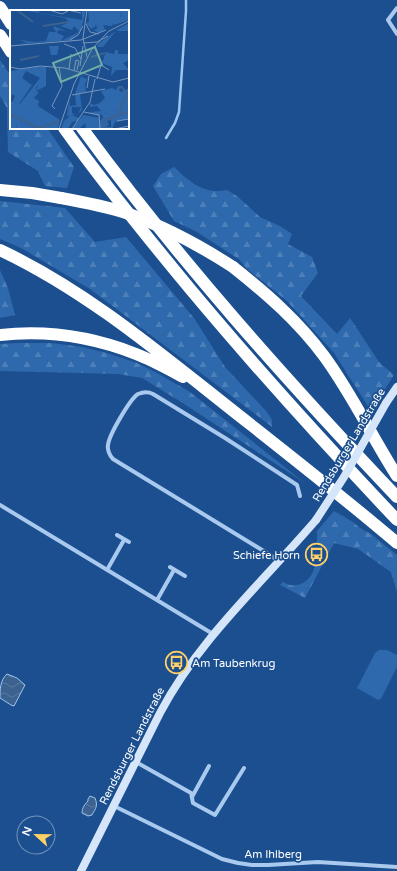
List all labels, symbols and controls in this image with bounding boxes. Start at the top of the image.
inset map [10,10,129,129]
street label: Rendsburger Landstraße [310,386,388,504]
bus stop icon: Schiefe Horn [303,542,329,568]
place label: Schiefe Horn [233,549,300,562]
bus stop icon: Am Taubenkrug [164,650,190,676]
place label: Am Taubenkrug [192,657,276,670]
street label: Rendsburger Landstraße [97,685,167,807]
north arrow [16,815,56,855]
text: N [20,825,35,838]
street label: Am Ihlberg [244,848,302,861]

